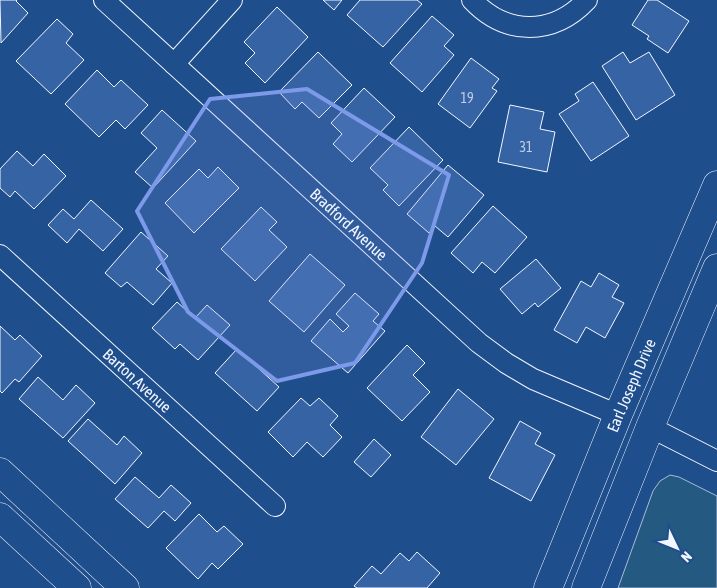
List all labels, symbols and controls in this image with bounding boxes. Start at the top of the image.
house number: 19 [460,90,474,106]
house number: 31 [519,139,533,155]
street label: Bradford Avenue [307,184,391,264]
street label: Earl Joseph Drive [603,336,659,435]
street label: Barton Avenue [100,345,175,416]
north arrow [652,523,702,573]
text: N [678,548,695,565]

